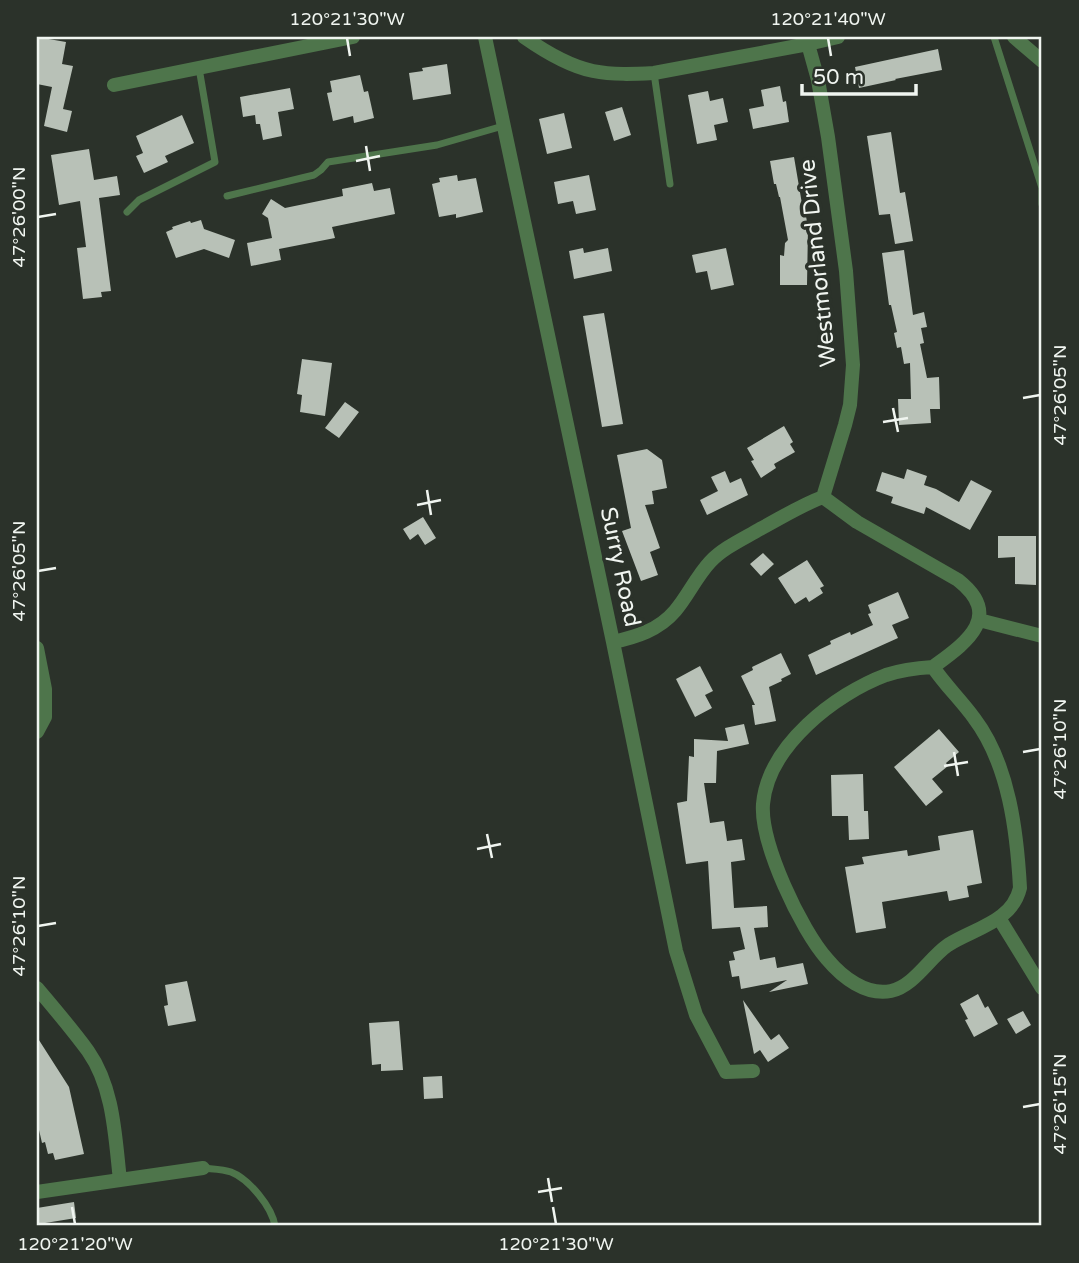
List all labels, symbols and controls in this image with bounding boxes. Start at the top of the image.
text: 120°21'30"W [289,8,405,30]
text: 120°21'40"W [770,8,886,30]
scale bar [802,52,916,96]
text: 50 m [813,65,864,90]
street label: Westmorland Drive [793,158,843,368]
text: 47°26'00"N [8,167,30,267]
text: 47°26'05"N [1049,345,1071,445]
street label: Surry Road [594,505,646,629]
text: 47°26'05"N [8,521,30,621]
text: 47°26'10"N [1049,699,1071,799]
text: 47°26'10"N [8,876,30,976]
text: 47°26'15"N [1049,1054,1071,1154]
text: 120°21'20"W [17,1233,133,1255]
text: 120°21'30"W [498,1233,614,1255]

